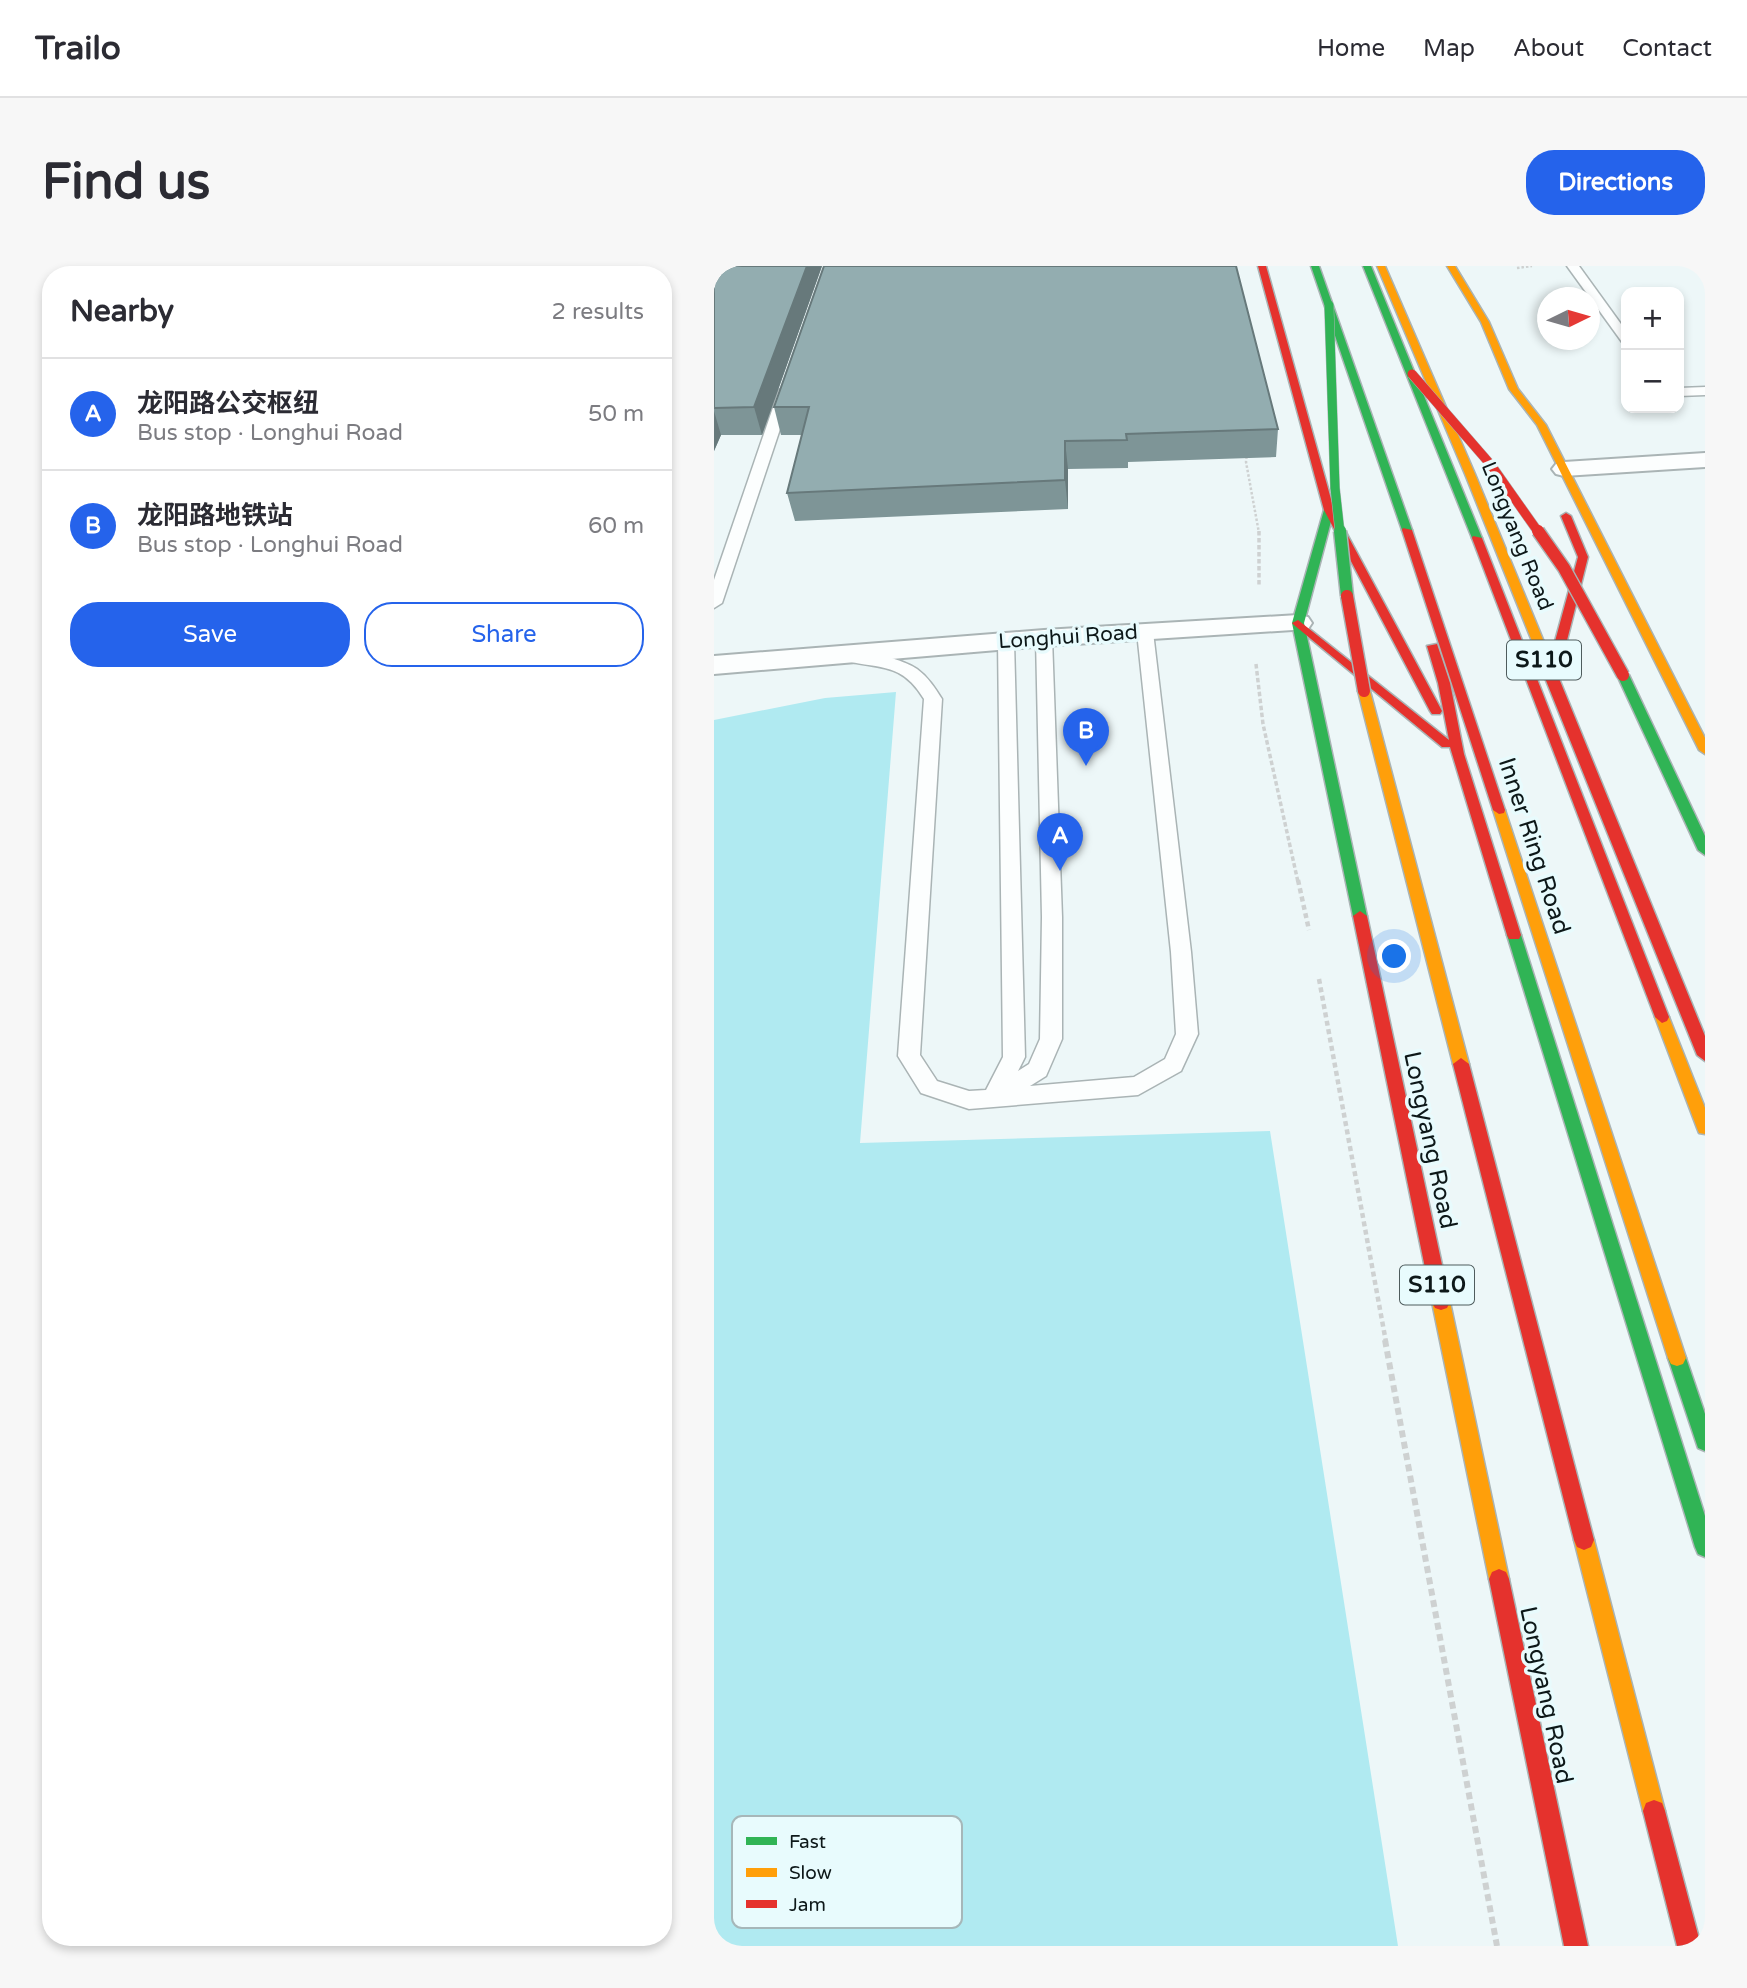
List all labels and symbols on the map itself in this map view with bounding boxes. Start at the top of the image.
north arrow [1537,287,1600,350]
street label: Longyang Road [1476,458,1558,614]
street label: Longhui Road [997,620,1139,654]
road number: S110 [1507,640,1581,680]
pin: B [1063,708,1109,766]
street label: Inner Ring Road [1492,754,1576,938]
pin: A [1037,813,1083,871]
your location [1377,939,1411,973]
street label: Longyang Road [1397,1049,1463,1231]
road number: S110 [1400,1266,1474,1304]
street label: Longyang Road [1513,1604,1579,1786]
legend [732,1816,962,1928]
text: Fast [789,1831,826,1853]
text: Slow [789,1862,832,1884]
text: Jam [789,1894,826,1916]

